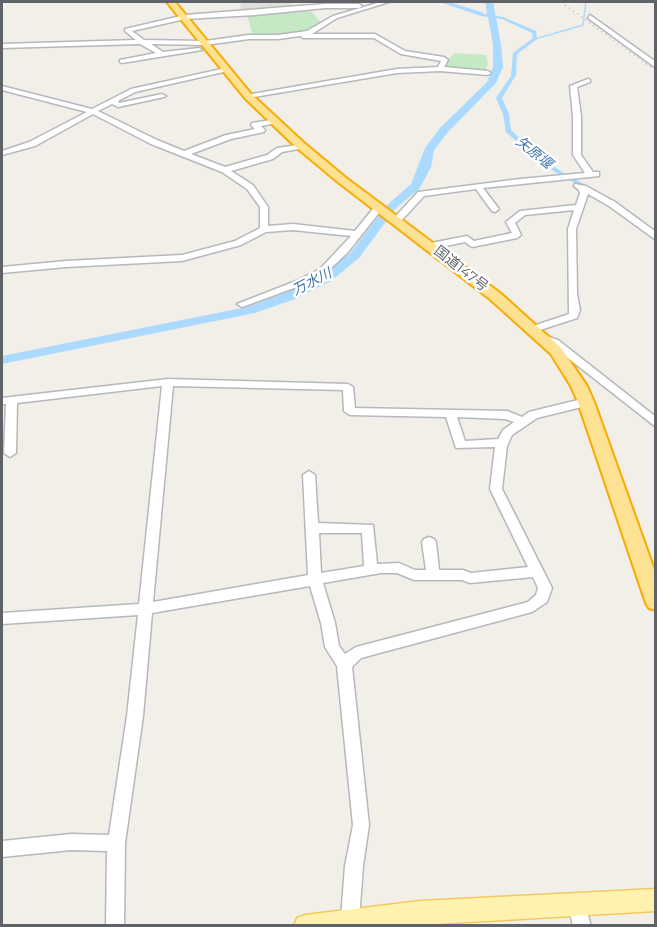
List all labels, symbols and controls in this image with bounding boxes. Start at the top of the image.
water label: 矢原堰 [512,133,556,173]
street label: 国道147号 [431,243,491,295]
water label: 万水川 [289,265,335,299]

